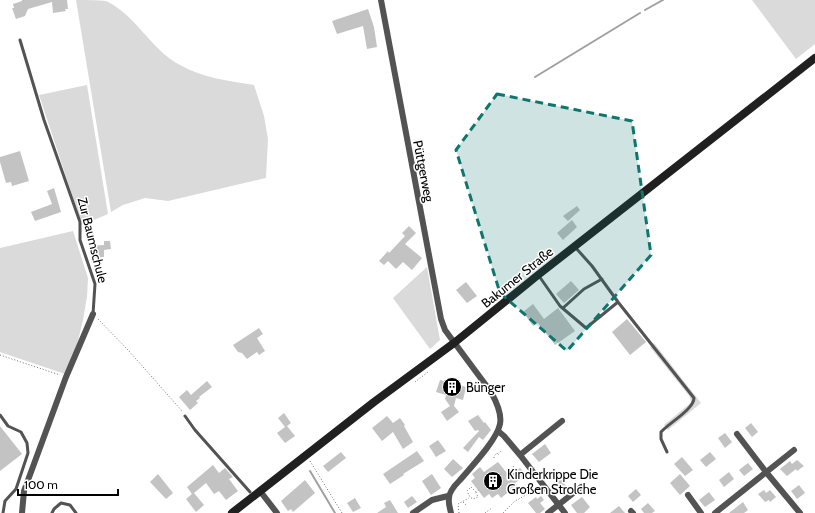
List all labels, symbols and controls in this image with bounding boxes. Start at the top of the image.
street label: Püttgerweg [410,139,438,204]
street label: Zur Baumschule [75,196,111,285]
street label: Bakumer Straße [478,243,556,311]
building icon: Bünger [441,376,463,398]
place label: Bünger [466,379,506,395]
place label: Kinderkrippe Die Großen Strolche [507,466,599,497]
building icon: Kinderkrippe Die Großen Strolche [482,470,504,492]
scale bar [18,471,118,497]
text: 100 m [24,477,58,492]

